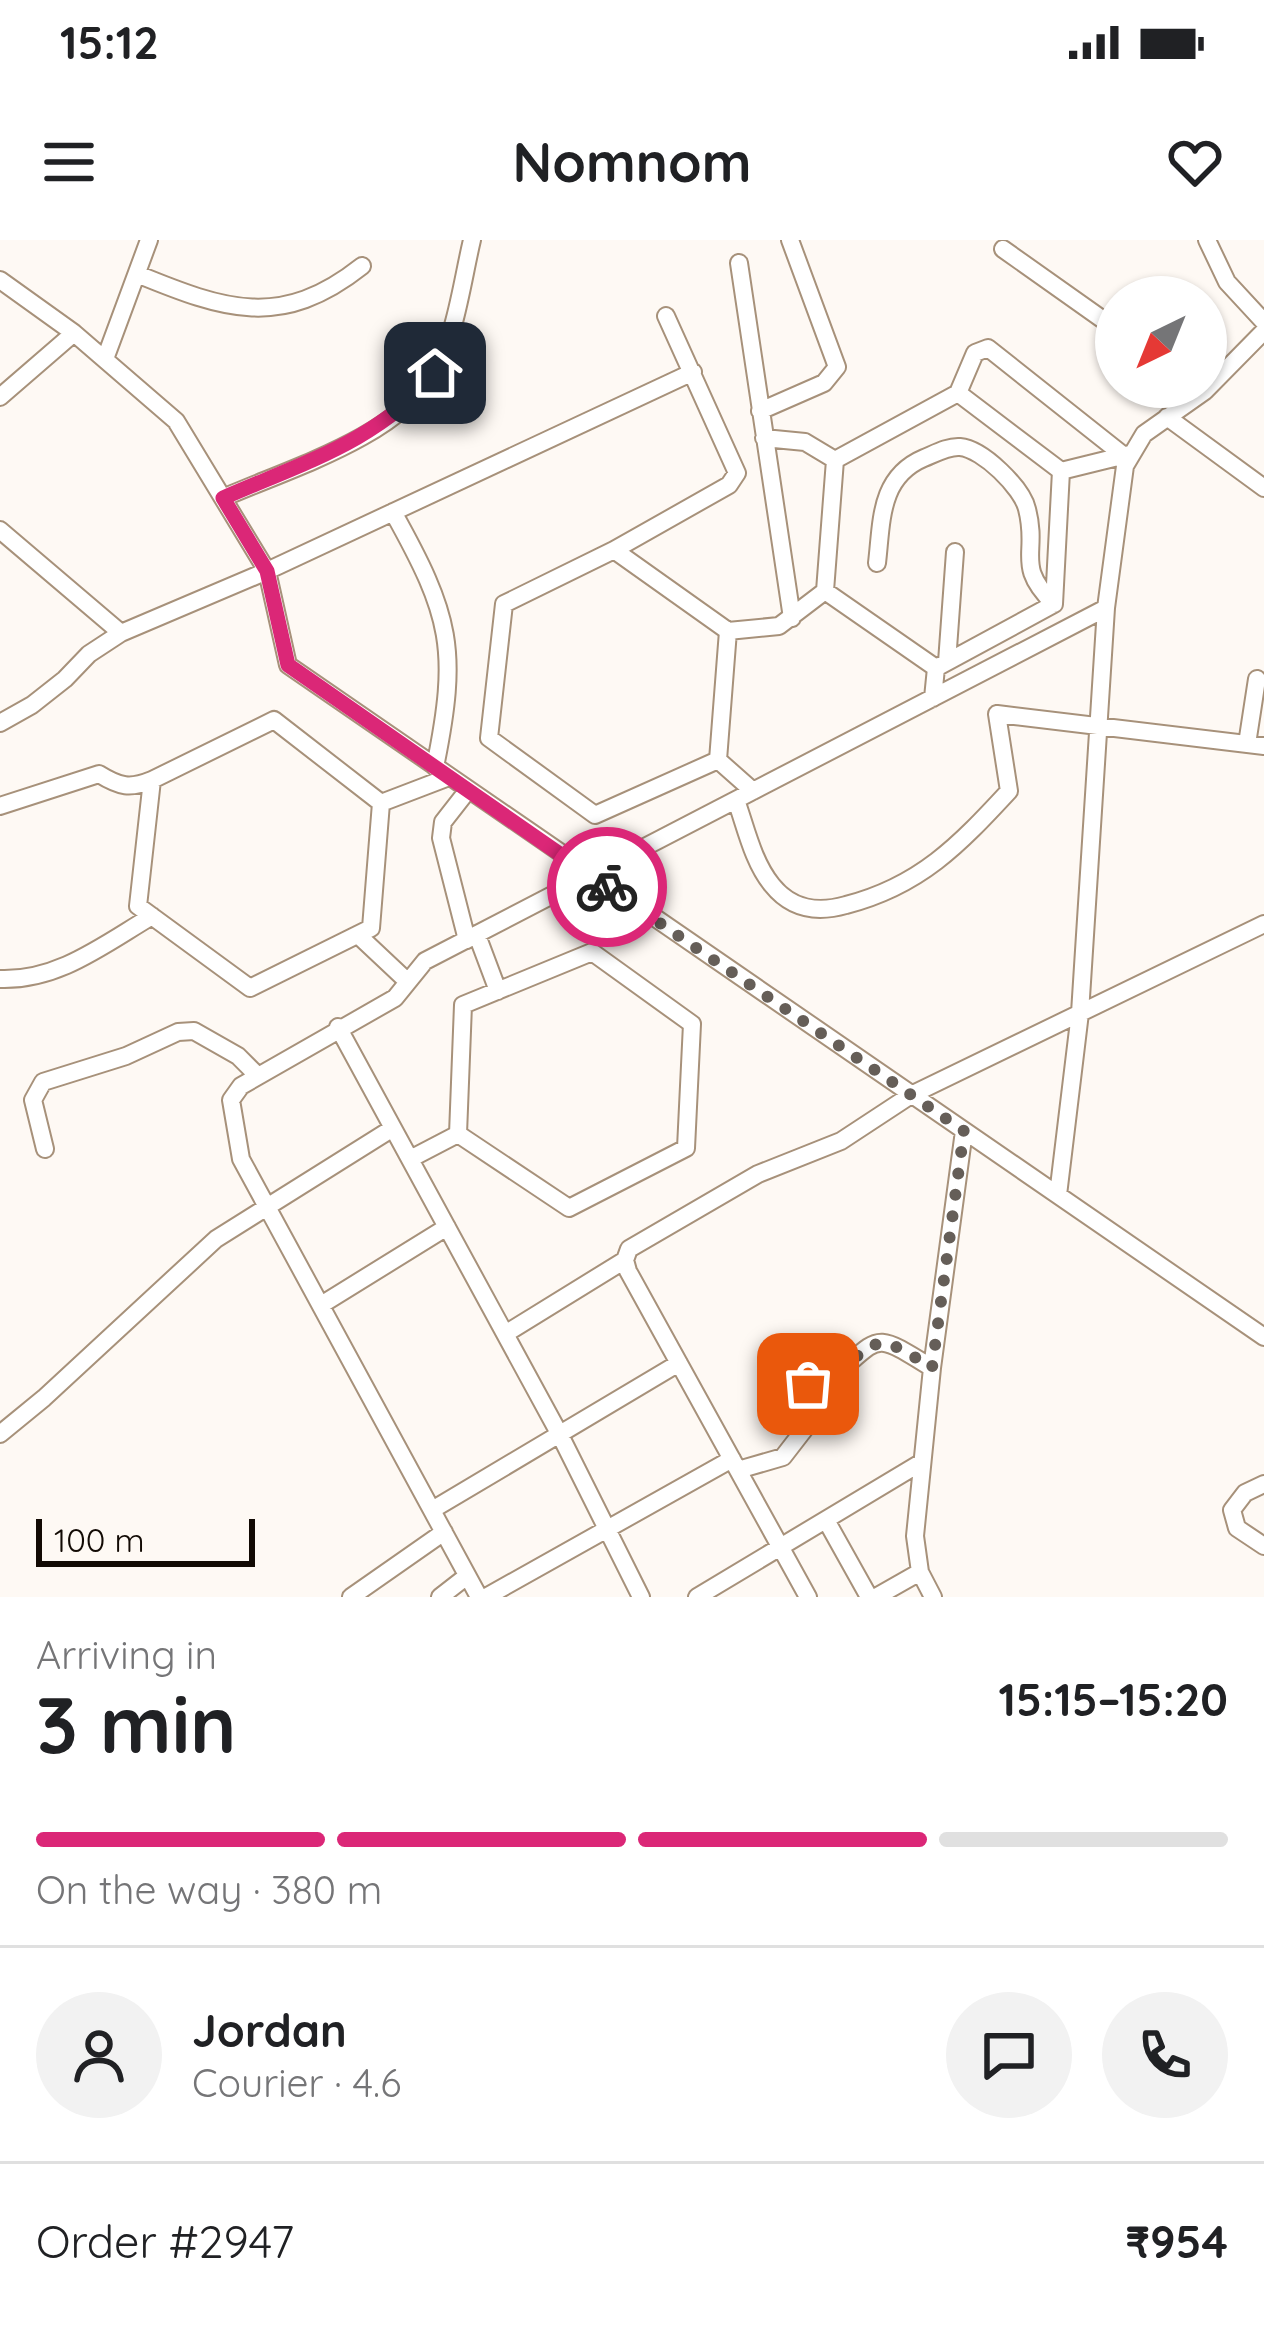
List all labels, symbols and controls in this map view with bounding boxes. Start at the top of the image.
text: 15:12 [60,14,159,70]
text: Nomnom [513,128,751,196]
icon: menu [36,129,102,195]
icon: heart [1162,129,1228,195]
north arrow [1095,276,1227,408]
map controls [1095,276,1227,408]
pin [384,322,486,424]
icon: home [402,340,468,406]
courier [547,827,667,947]
icon: bike [574,854,640,920]
pin [757,1333,859,1435]
icon: bag [775,1351,841,1417]
scale bar [36,1513,255,1566]
text: 100 m [54,1519,145,1560]
text: Arriving in [36,1630,217,1679]
text: 15:15–15:20 [998,1671,1228,1727]
text: 3 min [36,1675,237,1773]
text: On the way · 380 m [36,1865,382,1914]
button: person [36,1992,162,2118]
button: chat [946,1992,1072,2118]
button: phone [1102,1992,1228,2118]
text: Jordan [192,2002,347,2058]
text: Courier · 4.6 [192,2058,401,2107]
text: Order #2947 [36,2213,294,2269]
text: ₹954 [1125,2213,1228,2269]

